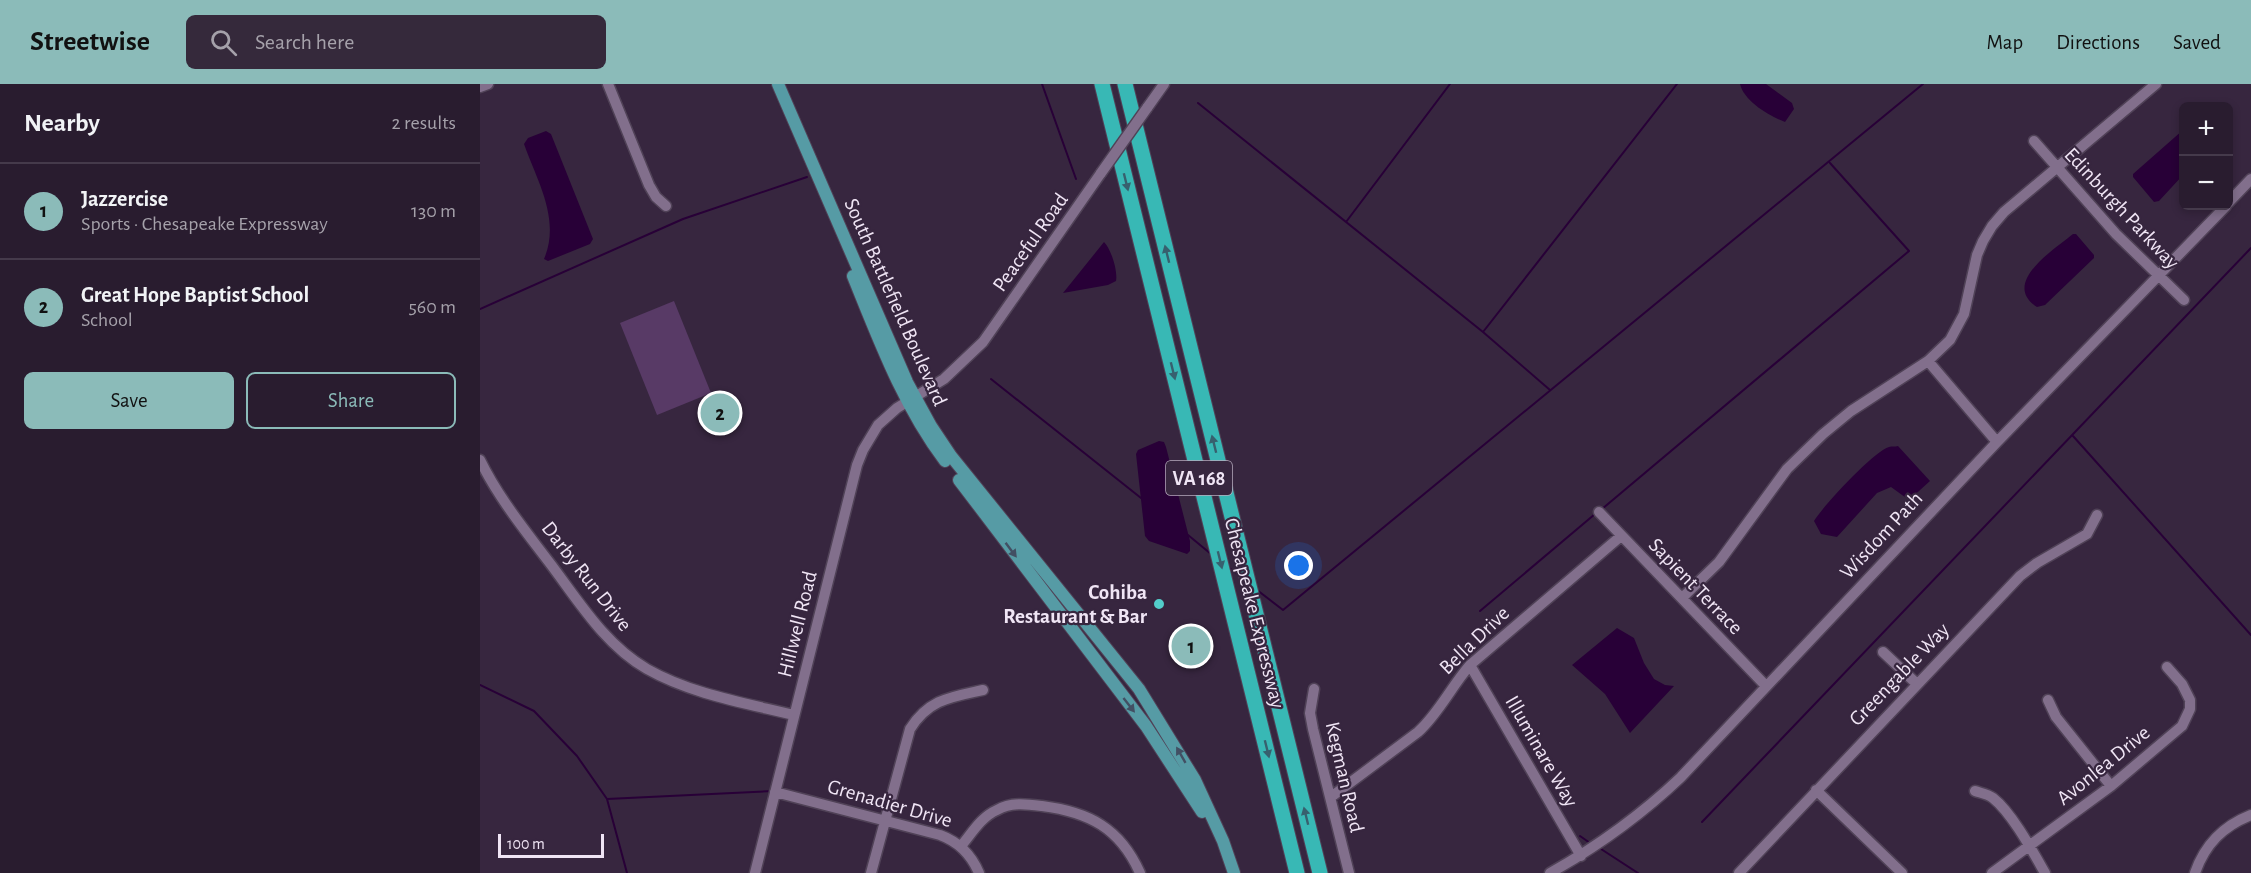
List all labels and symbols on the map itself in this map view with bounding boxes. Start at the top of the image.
street label: Edinburgh Parkway [2060,144,2183,273]
one-way arrow [1121,172,1131,191]
street label: Peaceful Road [989,189,1072,295]
street label: South Battlefield Boulevard [840,195,951,409]
one-way arrow [1161,245,1171,264]
one-way arrow [1168,362,1178,380]
pin: 2 [700,390,740,436]
one-way arrow [1208,434,1218,453]
road number: VA 168 [1166,461,1232,495]
street label: Wisdom Path [1836,488,1927,583]
street label: Chesapeake Expressway [1221,516,1288,710]
street label: Darby Run Drive [538,518,636,635]
street label: Sapient Terrace [1645,534,1747,639]
one-way arrow [1005,542,1017,557]
one-way arrow [1215,551,1225,569]
your location [1284,551,1313,580]
street label: Hillwell Road [774,569,821,680]
place label: Cohiba Restaurant & Bar [1003,582,1148,627]
marker: Cohiba Restaurant & Bar [1152,597,1166,611]
street label: Bella Drive [1435,602,1513,678]
street label: Greengable Way [1845,619,1953,730]
pin: 1 [1172,624,1210,668]
street label: Illuminare Way [1501,692,1582,810]
one-way arrow [1123,697,1136,713]
street label: Kegman Road [1322,720,1367,835]
street label: Avonlea Drive [2053,722,2154,809]
one-way arrow [1262,740,1272,758]
one-way arrow [1175,747,1186,763]
street label: Grenadier Drive [825,776,955,831]
one-way arrow [1301,807,1311,825]
scale bar [498,831,604,858]

